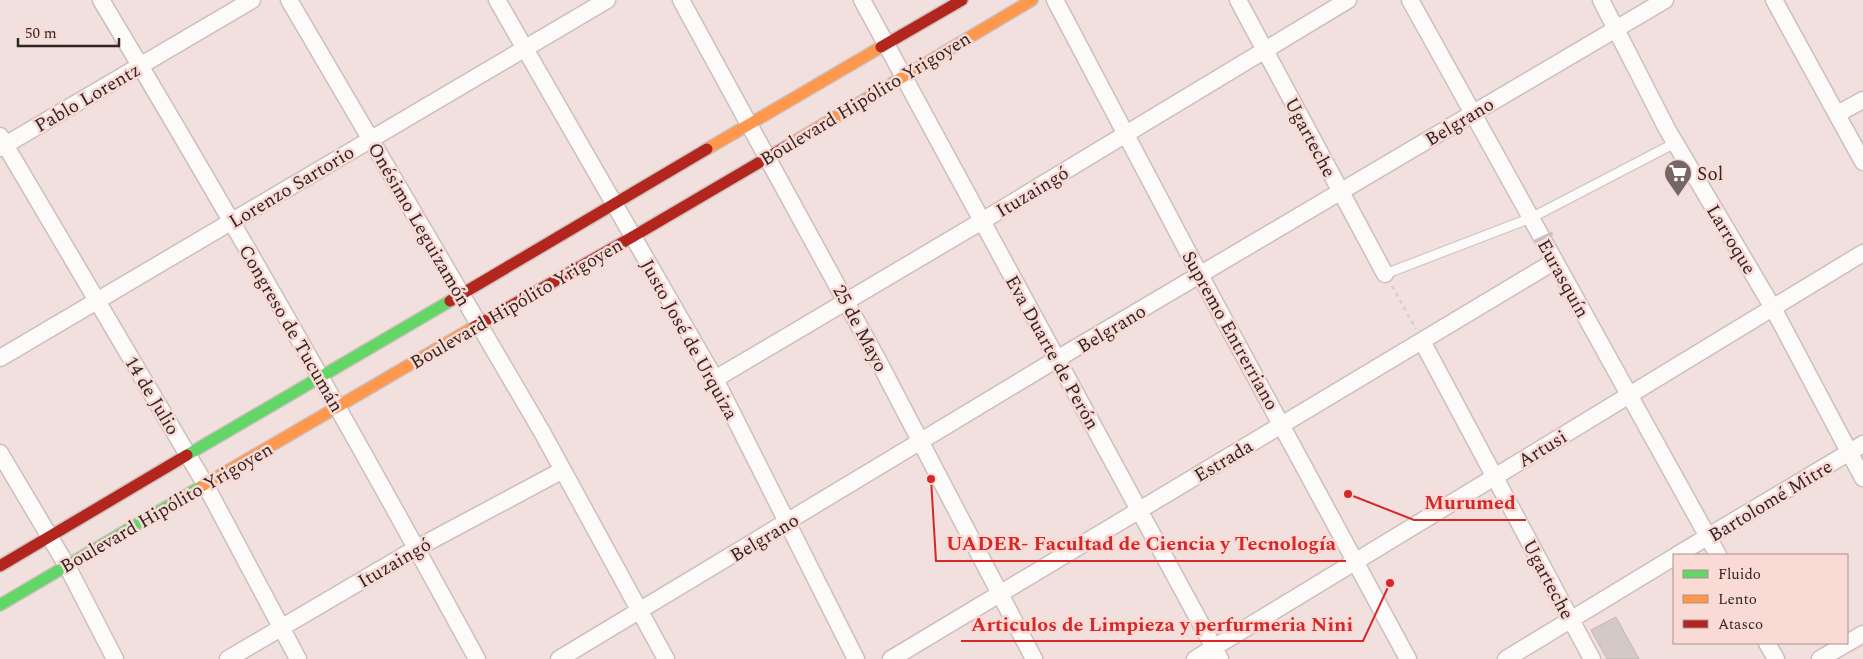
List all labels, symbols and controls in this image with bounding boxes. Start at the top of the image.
scale bar [18,15,119,47]
text: 50 m [25,22,57,45]
street label: Boulevard Hipólito Yrigoyen [755,25,977,174]
street label: Pablo Lorentz [29,56,146,140]
street label: Belgrano [1420,90,1500,154]
street label: Ugarteche [1276,92,1343,183]
street label: Onésimo Leguizamón [360,137,478,312]
street label: Lorenzo Sartorio [223,138,360,236]
supermarket icon: Sol [1663,158,1693,197]
street label: Ituzaingó [991,159,1075,225]
place label: Sol [1697,160,1723,189]
street label: Larroque [1698,199,1763,280]
street label: Boulevard Hipólito Yrigoyen [405,231,629,377]
street label: Eurasquín [1529,234,1596,324]
street label: Congreso de Tucumán [231,240,351,418]
street label: Supremo Entrerriano [1174,246,1286,416]
street label: Justo José de Urquiza [632,254,745,426]
street label: Eva Duarte de Perón [997,270,1106,435]
street label: 25 de Mayo [825,280,895,378]
street label: Belgrano [1072,297,1152,361]
street label: 14 de Julio [117,351,187,441]
street label: Artusi [1512,423,1573,475]
street label: Estrada [1189,432,1259,490]
street label: Boulevard Hipólito Yrigoyen [55,435,279,581]
street label: Bartolomé Mitre [1703,453,1838,550]
callout: Murumed [1414,485,1526,520]
text: Murumed [1424,488,1516,518]
street label: Belgrano [725,506,805,570]
callout: UADER- Facultad de Ciencia y Tecnología [936,526,1346,561]
text: UADER- Facultad de Ciencia y Tecnología [946,529,1337,559]
street label: Ituzaingó [353,531,437,596]
street label: Ugarteche [1514,534,1581,625]
legend [1673,554,1848,644]
text: Fluido [1718,563,1761,586]
text: Lento [1718,588,1757,611]
callout: Articulos de Limpieza y perfurmeria Nini [961,606,1363,641]
text: Articulos de Limpieza y perfurmeria Nini [971,610,1353,640]
text: Atasco [1718,613,1763,636]

